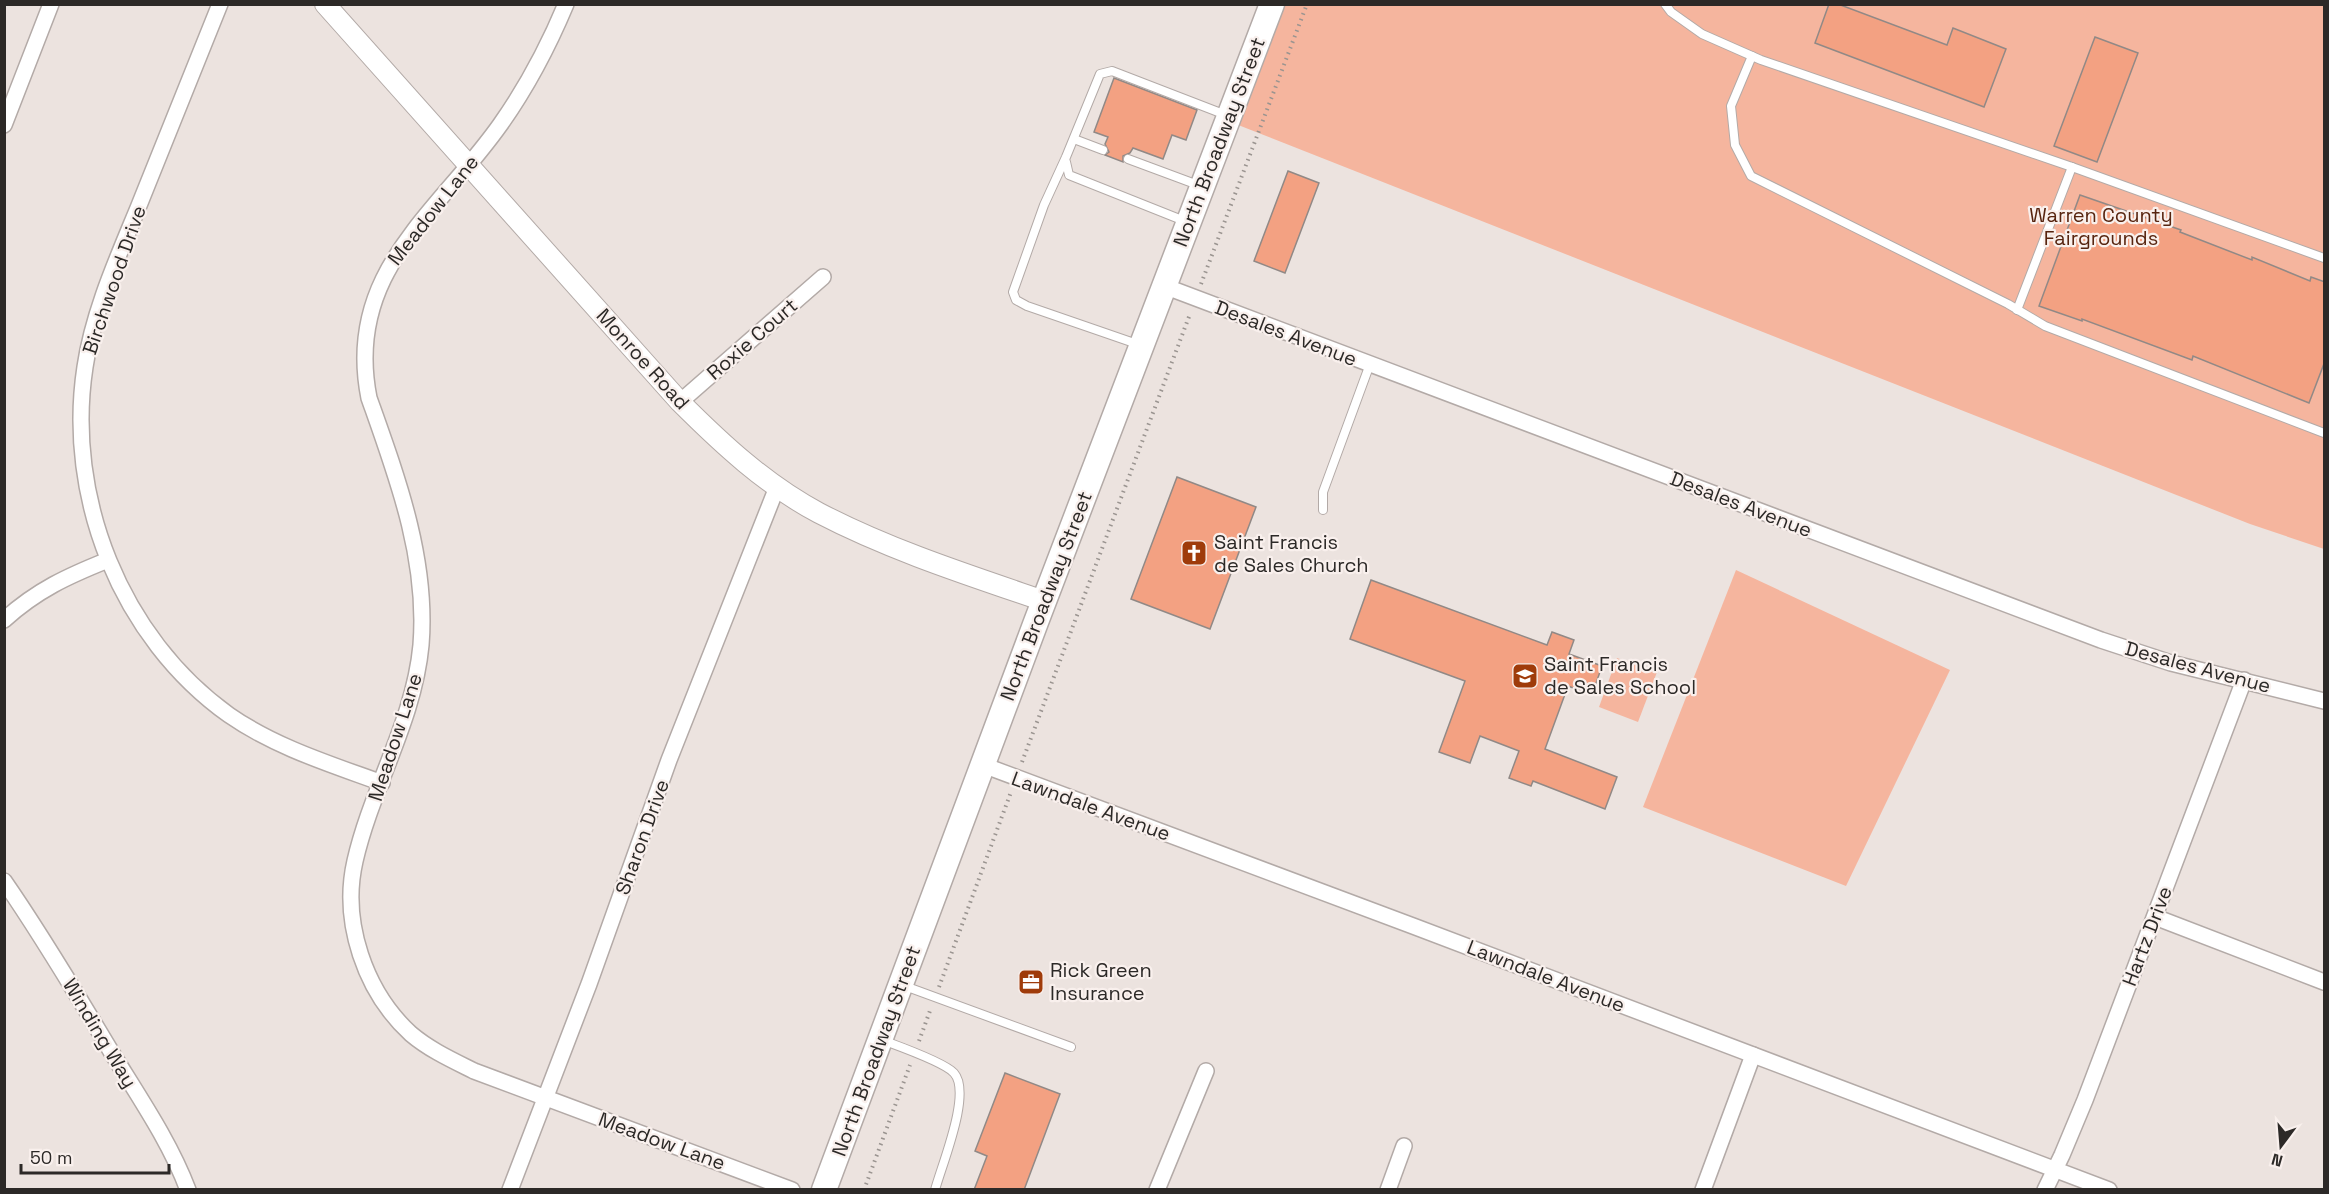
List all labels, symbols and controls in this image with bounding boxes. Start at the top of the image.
street label: North Broadway Street [1167,34,1271,250]
street label: Meadow Lane [382,150,484,270]
street label: Birchwood Drive [76,202,152,358]
park label: Warren County Fairgrounds [2029,202,2173,251]
street label: Roxie Court [701,292,803,386]
street label: Desales Avenue [1211,294,1361,372]
street label: Monroe Road [591,303,695,415]
street label: Desales Avenue [1666,465,1816,543]
street label: North Broadway Street [994,488,1098,704]
place label: Saint Francis de Sales Church [1214,529,1369,578]
church icon: Saint Francis de Sales Church [1179,538,1209,568]
street label: Desales Avenue [2122,635,2274,699]
place label: Saint Francis de Sales School [1544,651,1696,700]
school or university icon: Saint Francis de Sales School [1510,661,1540,691]
street label: Meadow Lane [362,670,428,804]
street label: Lawndale Avenue [1008,765,1174,847]
street label: Sharon Drive [609,776,675,898]
street label: Hartz Drive [2116,882,2178,990]
street label: Lawndale Avenue [1463,934,1629,1018]
street label: North Broadway Street [826,942,926,1160]
place label: Rick Green Insurance [1050,957,1152,1006]
office icon: Rick Green Insurance [1016,967,1046,997]
street label: Winding Way [57,973,143,1093]
street label: Meadow Lane [595,1106,729,1176]
north arrow [2251,1116,2311,1176]
scale bar [21,1137,170,1175]
text: 50 m [30,1146,72,1169]
text: N [2269,1148,2285,1172]

